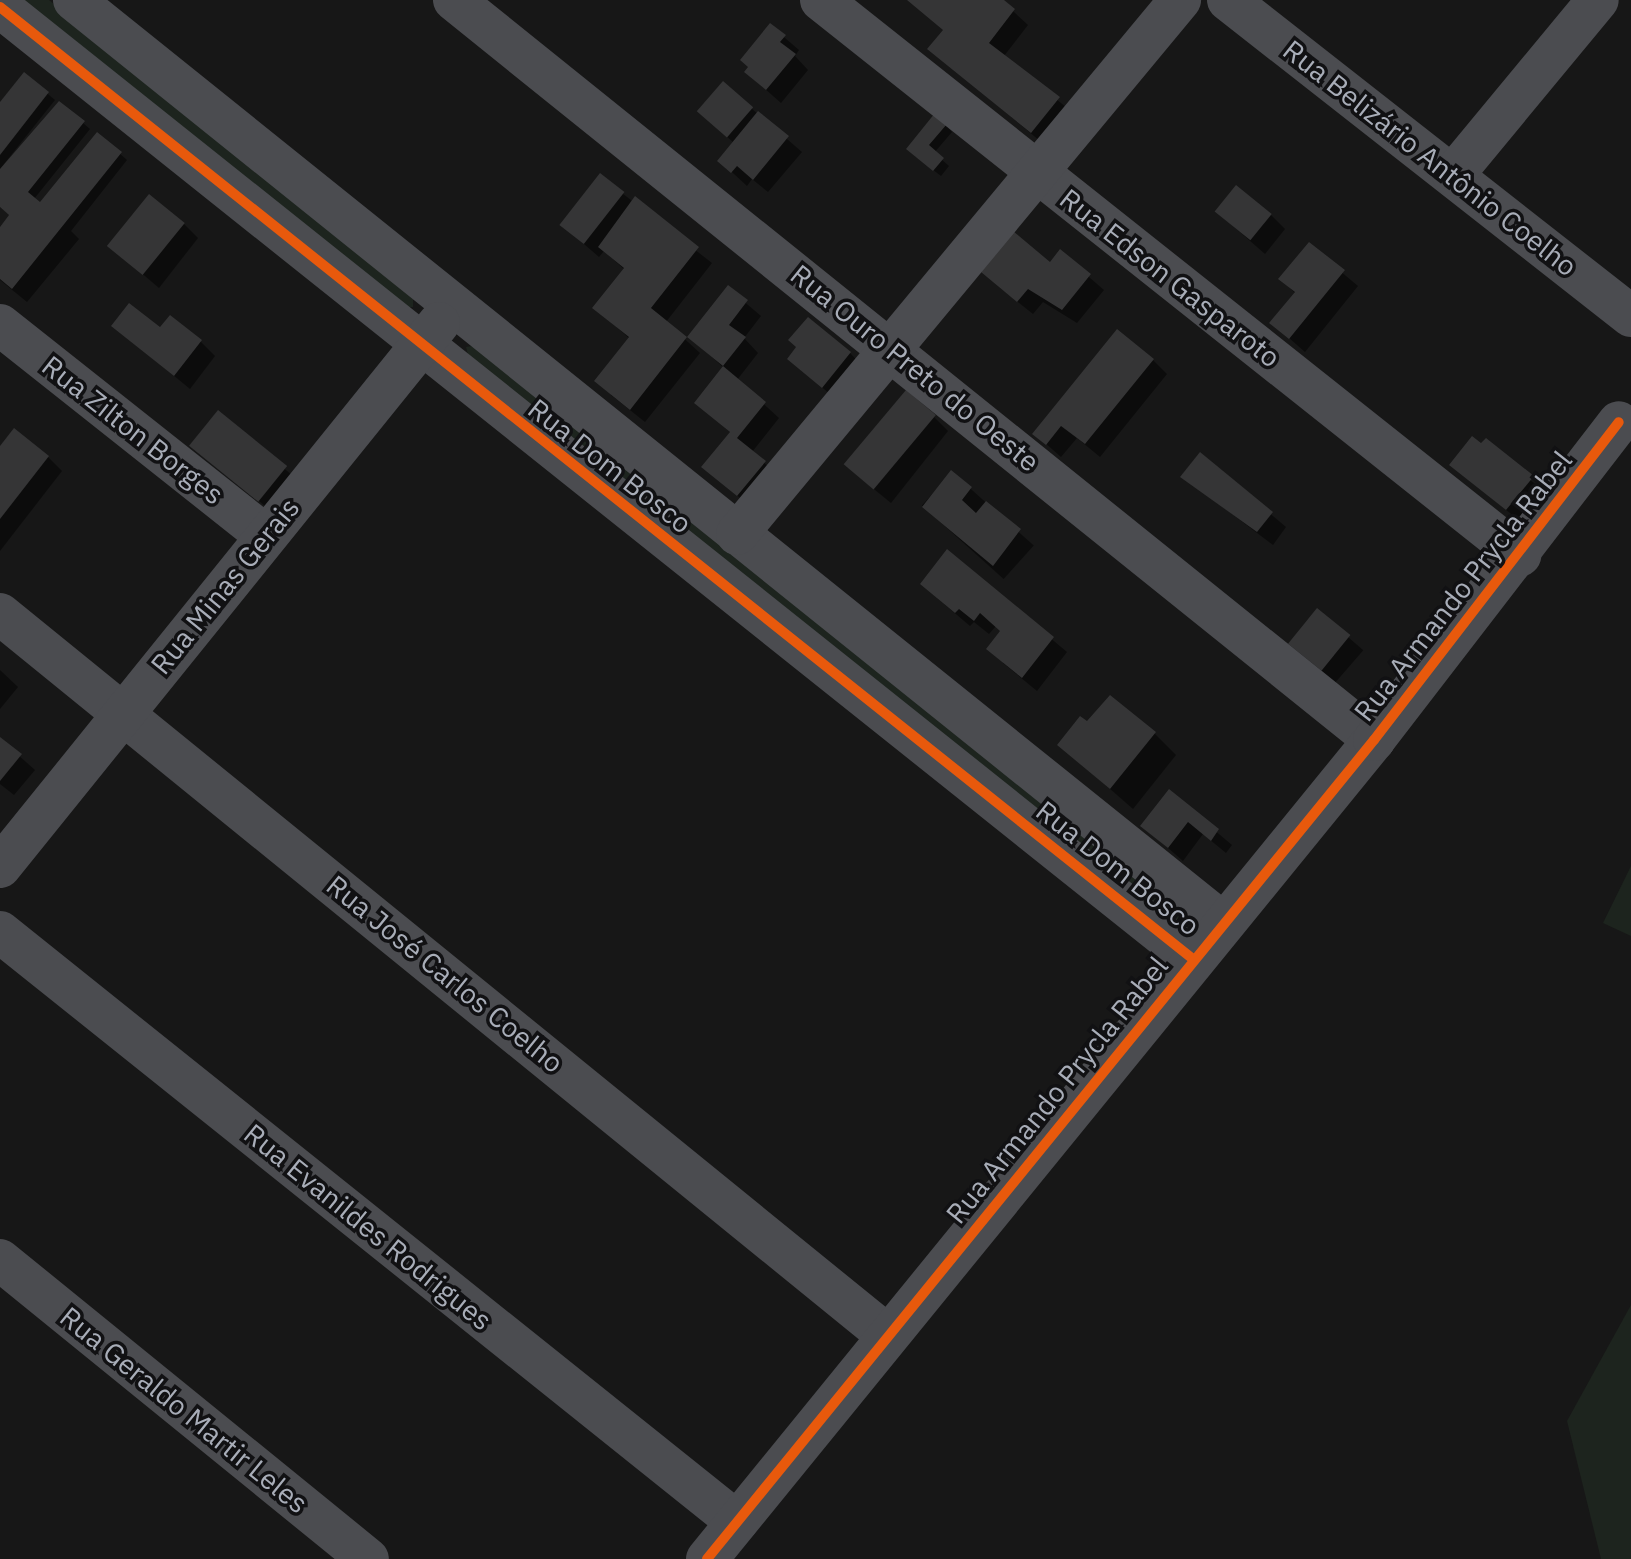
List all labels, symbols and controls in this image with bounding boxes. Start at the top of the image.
street label: Rua Belizário Antônio Coelho [1277,33,1583,283]
street label: Rua Edson Gasparoto [1053,182,1287,374]
street label: Rua Ouro Preto do Oeste [784,257,1046,479]
street label: Rua Zilton Borges [35,349,231,511]
street label: Rua Dom Bosco [522,392,698,540]
street label: Rua Armando Prycla Rabel [1347,444,1579,728]
street label: Rua Minas Gerais [144,491,306,681]
street label: Rua Dom Bosco [1030,794,1206,942]
street label: Rua José Carlos Coelho [320,868,570,1080]
street label: Rua Armando Prycla Rabel [939,950,1175,1230]
street label: Rua Evanildes Rodrigues [237,1117,499,1337]
street label: Rua Geraldo Martir Leles [53,1300,315,1520]

